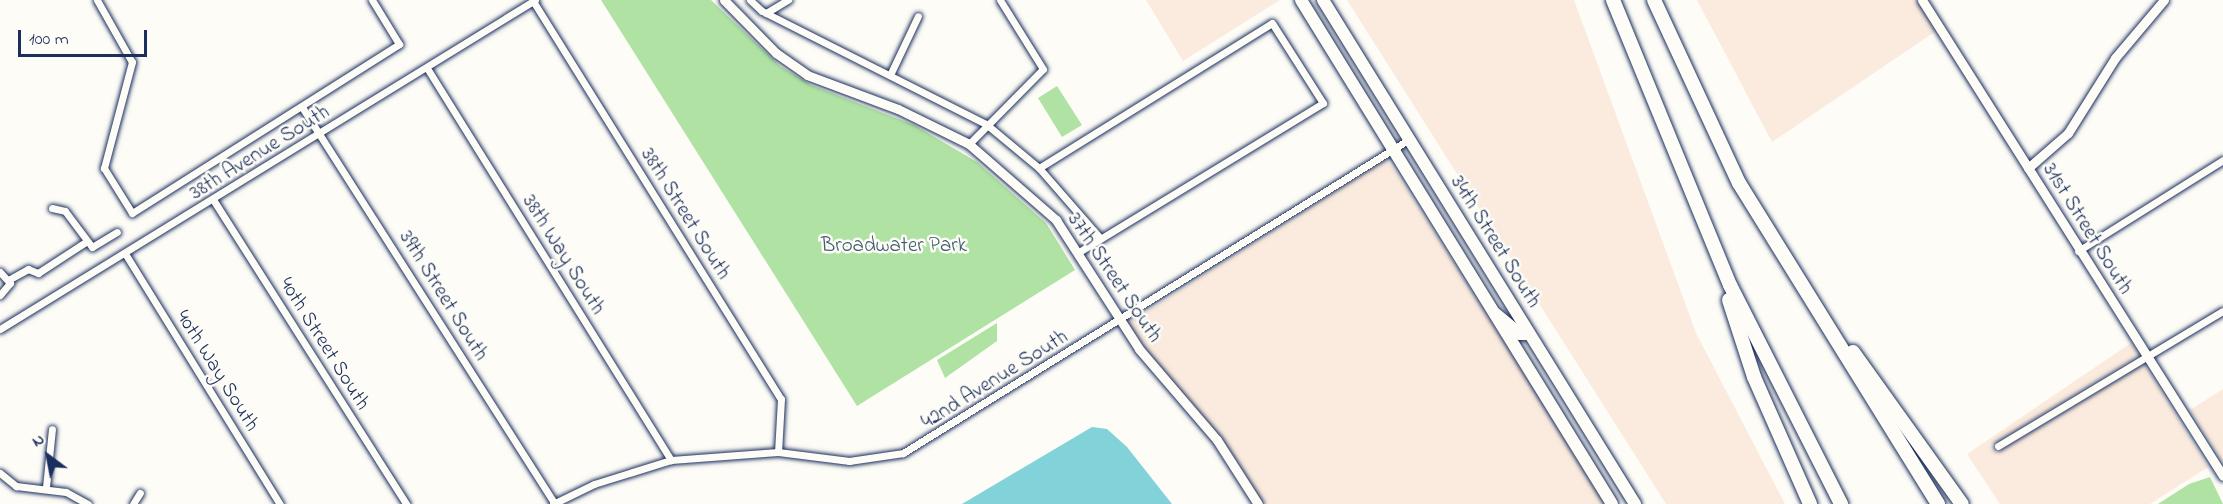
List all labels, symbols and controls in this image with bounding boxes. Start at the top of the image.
scale bar [21,18,150,56]
text: 100 m [29,27,69,53]
street label: 38th Avenue South [185,100,335,206]
street label: 38th Street South [634,144,736,284]
street label: 31st Street South [2037,159,2137,299]
street label: 34th Street South [1444,171,1546,313]
street label: 38th Way South [516,190,610,320]
street label: 37th Street South [1061,208,1167,348]
street label: 39th Street South [393,226,493,366]
park label: Broadwater Park [821,233,967,259]
street label: 40th Street South [273,273,375,415]
street label: 40th Way South [170,306,264,436]
street label: 42nd Avenue South [917,325,1073,435]
north arrow [18,426,78,486]
text: N [28,428,49,454]

